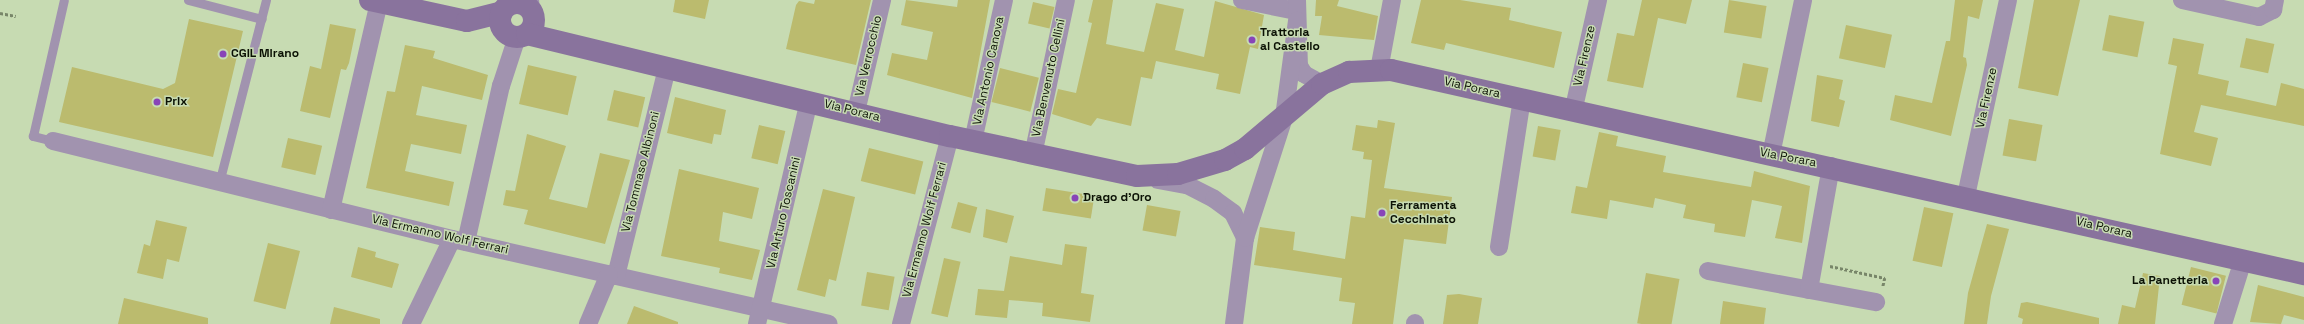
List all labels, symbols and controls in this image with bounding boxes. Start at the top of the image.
street label: Via Verrocchio [853,14,885,98]
street label: Via Antonio Canova [970,15,1008,127]
street label: Via Benvenuto Cellini [1029,18,1069,138]
street label: Via Firenze [1571,24,1599,88]
place label: Trattoria al Castello [1260,26,1320,54]
marker: Trattoria al Castello [1247,35,1257,45]
place label: CGIL Mirano [231,47,299,61]
marker: CGIL Mirano [218,49,228,59]
street label: Via Firenze [1974,66,2000,130]
street label: Via Porara [1443,75,1501,101]
place label: Prix [165,95,187,109]
marker: Prix [152,97,162,107]
street label: Via Porara [822,97,882,125]
street label: Via Tommaso Albinoni [619,110,663,234]
street label: Via Porara [1759,145,1817,171]
street label: Via Arturo Toscanini [764,156,804,270]
street label: Via Ermanno Wolf Ferrari [900,161,950,299]
place label: Drago d'Oro [1083,191,1152,205]
marker: Drago d'Oro [1070,193,1080,203]
place label: Ferramenta Cecchinato [1390,199,1456,227]
marker: Ferramenta Cecchinato [1377,208,1387,218]
street label: Via Ermanno Wolf Ferrari [370,212,510,258]
street label: Via Porara [2075,215,2133,241]
place label: La Panetteria [2132,274,2208,288]
marker: La Panetteria [2211,276,2221,286]

